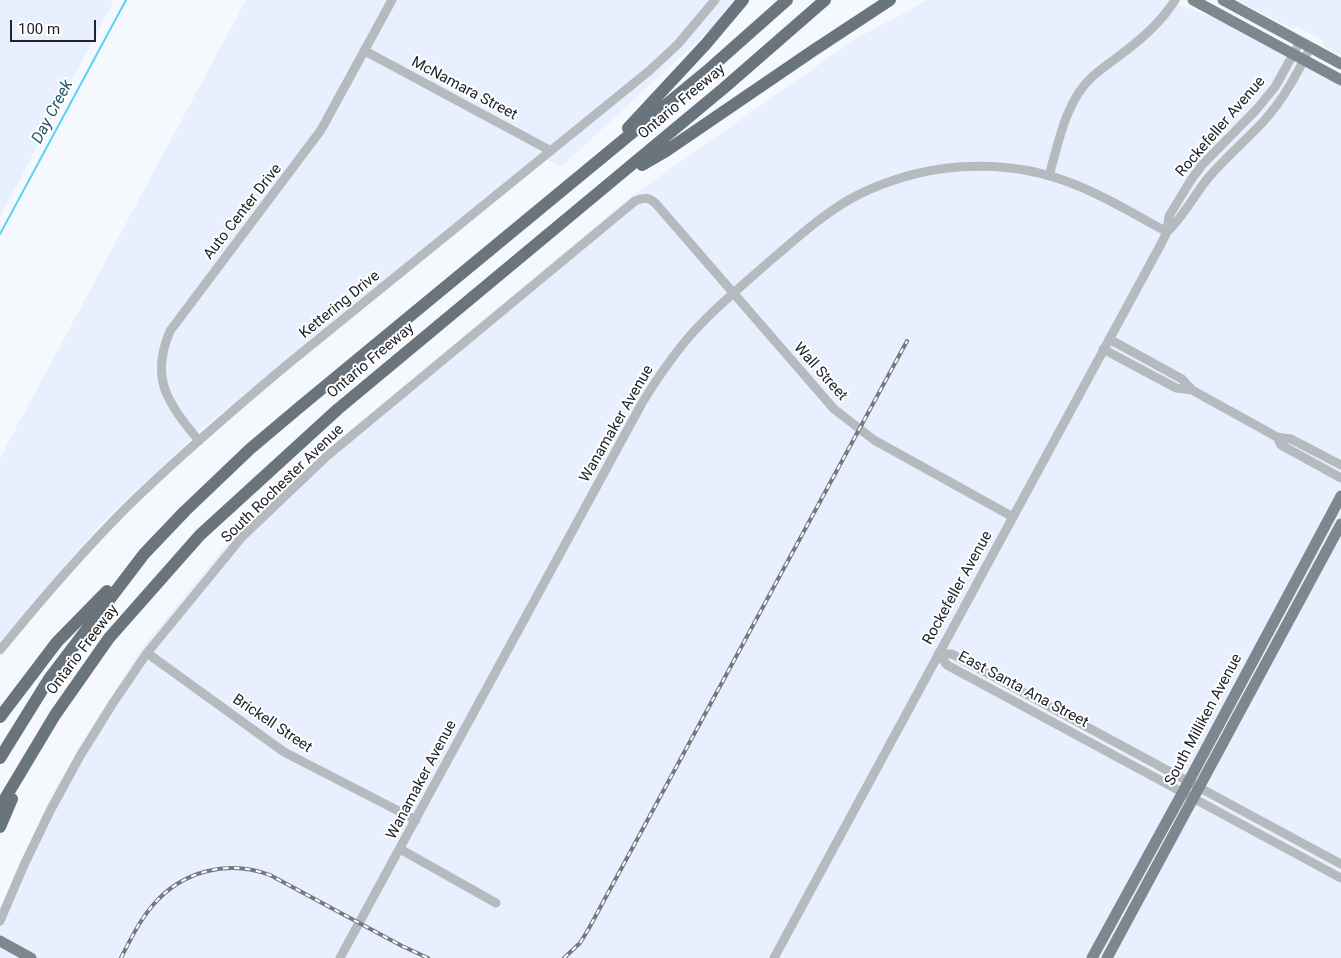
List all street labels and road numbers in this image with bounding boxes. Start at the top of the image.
street label: McNamara Street [408,54,520,124]
street label: Ontario Freeway [635,60,729,144]
street label: Rockefeller Avenue [1172,73,1270,181]
street label: Auto Center Drive [200,161,286,263]
street label: Kettering Drive [296,267,384,343]
street label: Ontario Freeway [324,319,418,403]
street label: Wall Street [789,339,851,405]
street label: Wanamaker Avenue [576,362,658,486]
street label: South Rochester Avenue [218,421,348,547]
street label: Rockefeller Avenue [919,528,997,648]
street label: Ontario Freeway [43,601,123,699]
street label: East Santa Ana Street [955,648,1091,732]
street label: South Milliken Avenue [1162,651,1246,789]
street label: Brickell Street [229,691,315,757]
street label: Wanamaker Avenue [383,717,461,843]

